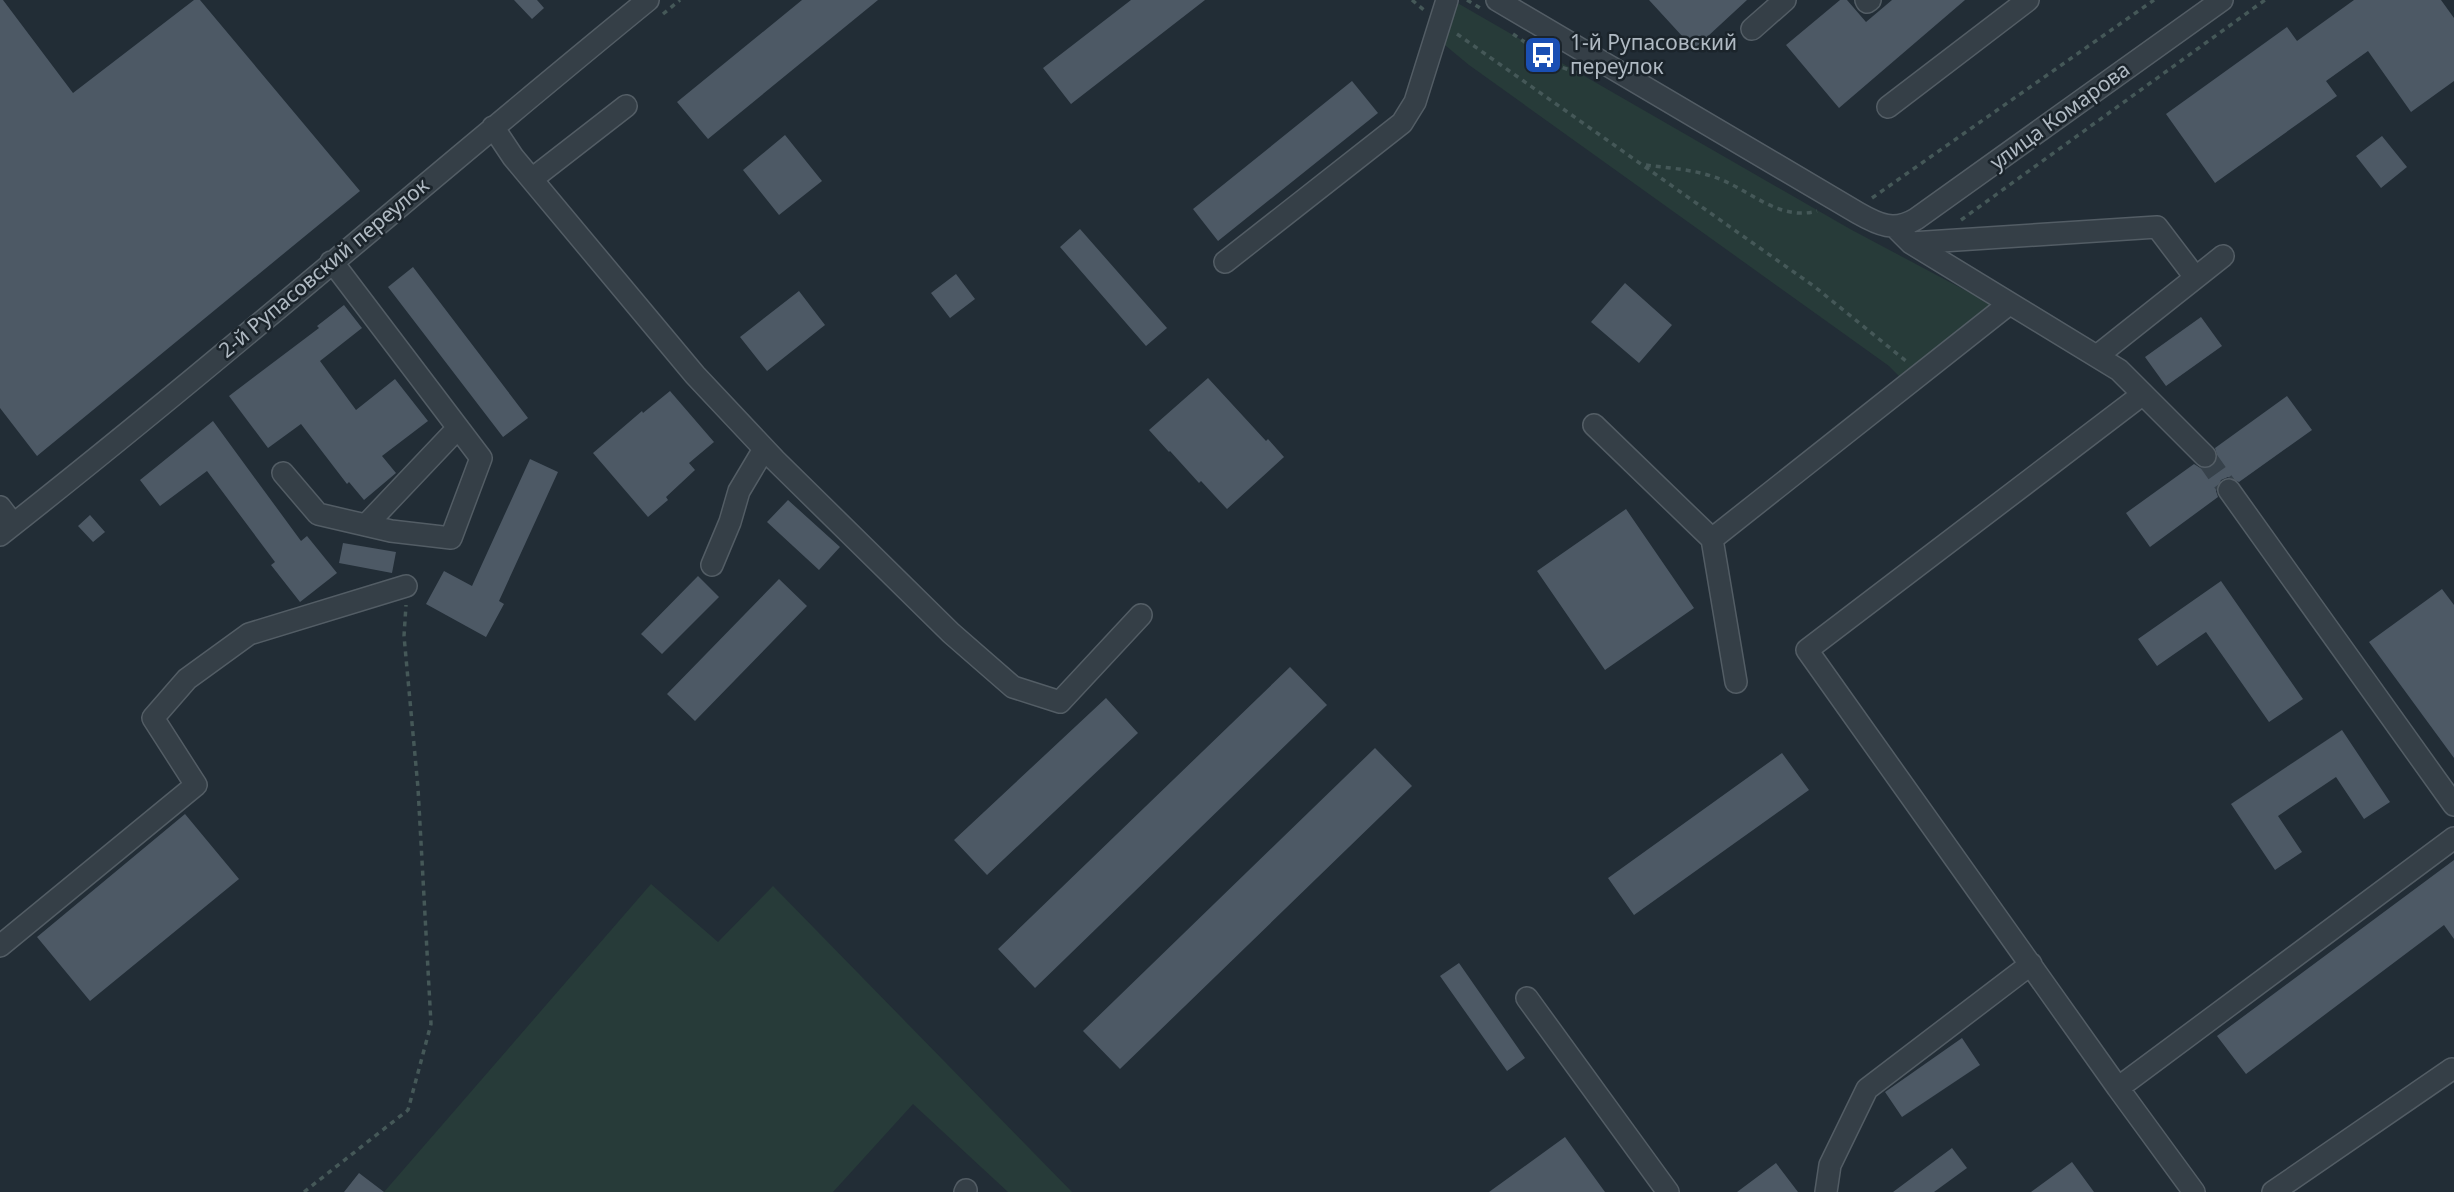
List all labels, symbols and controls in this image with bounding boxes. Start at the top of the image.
place label: 1-й Рупасовский переулок [1570,28,1737,80]
bus stop icon: 1-й Рупасовский переулок [1522,34,1564,76]
street label: улица Комарова [1984,55,2135,176]
street label: 2-й Рупасовский переулок [212,171,434,364]

